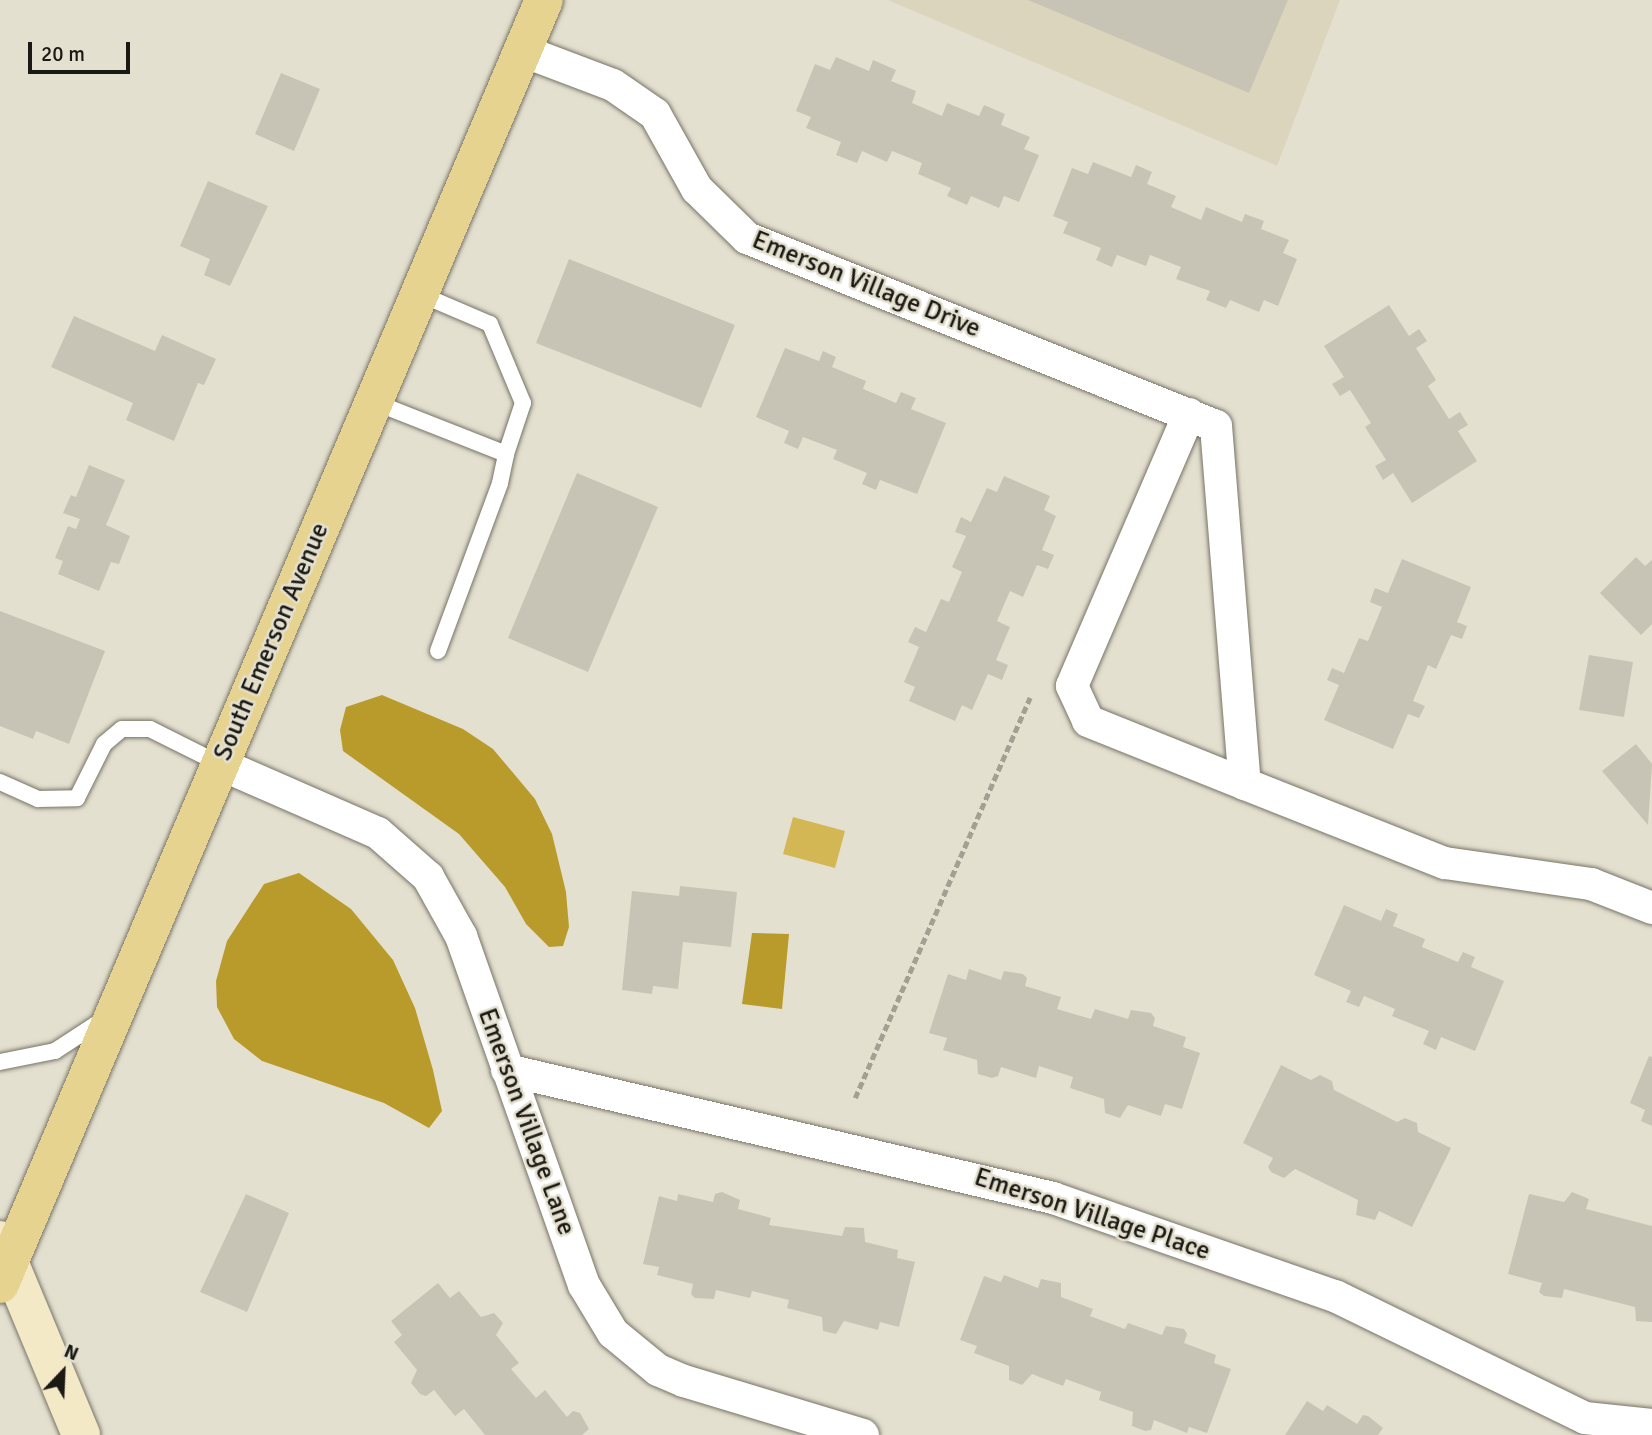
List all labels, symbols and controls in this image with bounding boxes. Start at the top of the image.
scale bar [32,28,133,72]
text: 20 m [41,41,85,67]
street label: Emerson Village Drive [747,225,985,345]
street label: South Emerson Avenue [208,518,336,766]
street label: Emerson Village Lane [470,1004,582,1240]
street label: Emerson Village Place [970,1162,1214,1268]
north arrow [28,1337,98,1407]
text: N [60,1339,82,1366]

